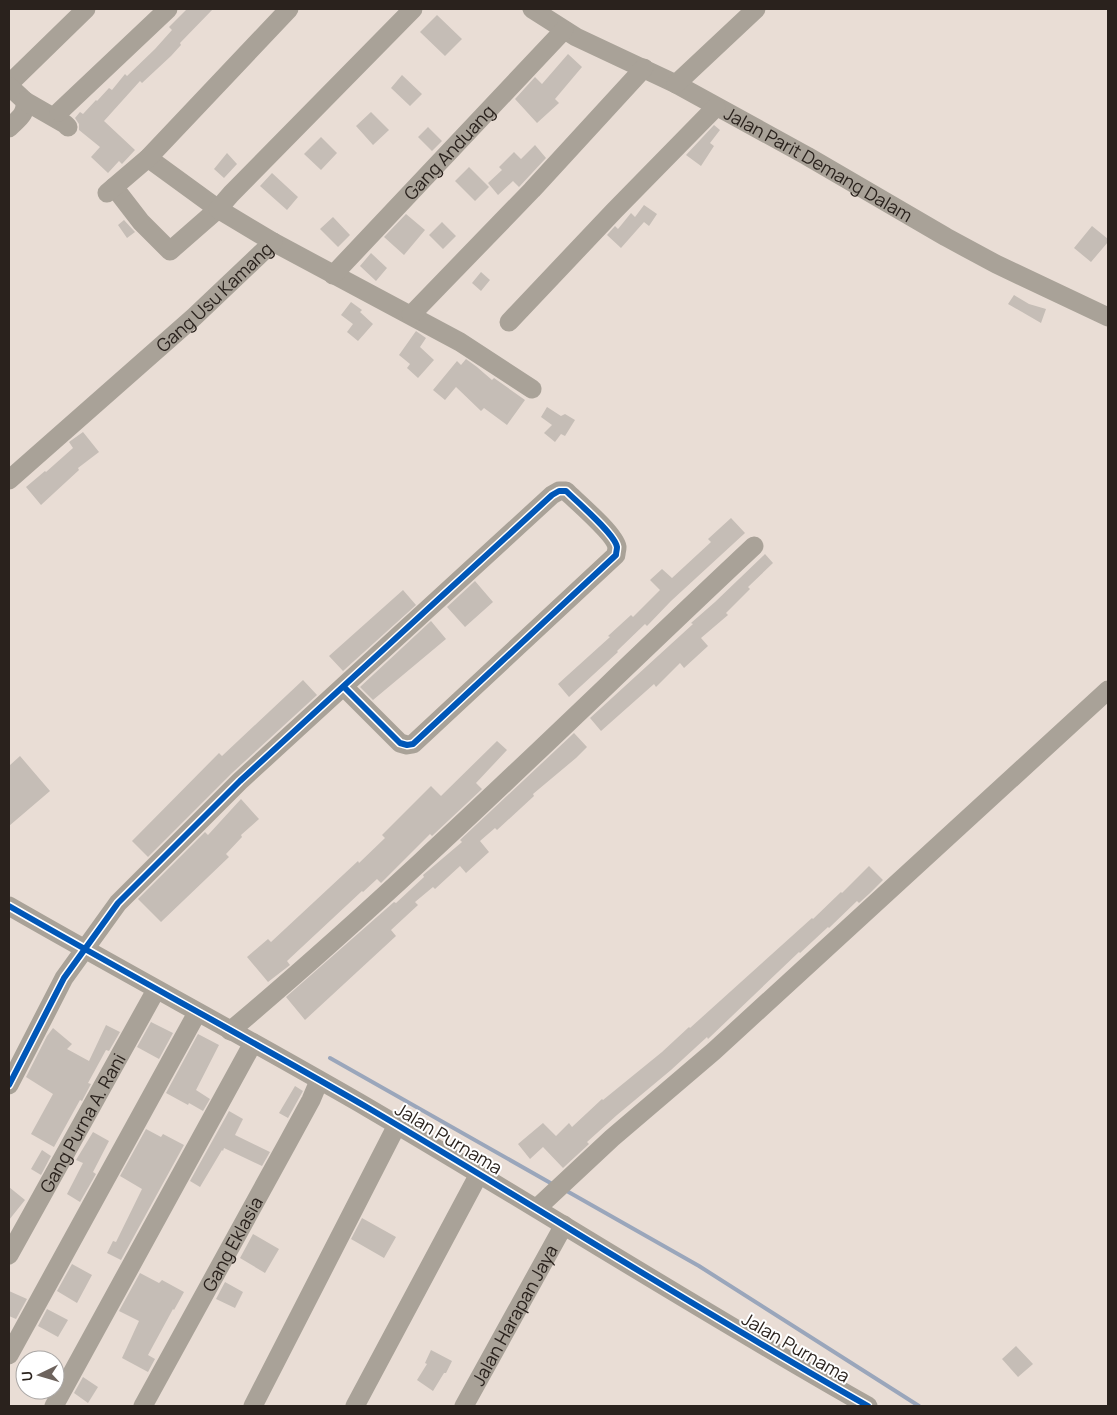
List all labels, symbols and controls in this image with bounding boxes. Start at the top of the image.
street label: Gang Anduang [398,99,500,205]
street label: Jalan Parit Demang Dalam [720,101,917,227]
street label: Gang Usu Kamang [151,237,278,357]
street label: Gang Purna A. Rani [34,1049,131,1197]
street label: Jalan Purnama [391,1097,507,1179]
street label: Gang Eklasia [196,1192,268,1296]
street label: Jalan Harapan Jaya [466,1240,563,1390]
street label: Jalan Purnama [738,1306,854,1388]
north arrow [15,1350,65,1400]
text: U [17,1370,36,1382]

